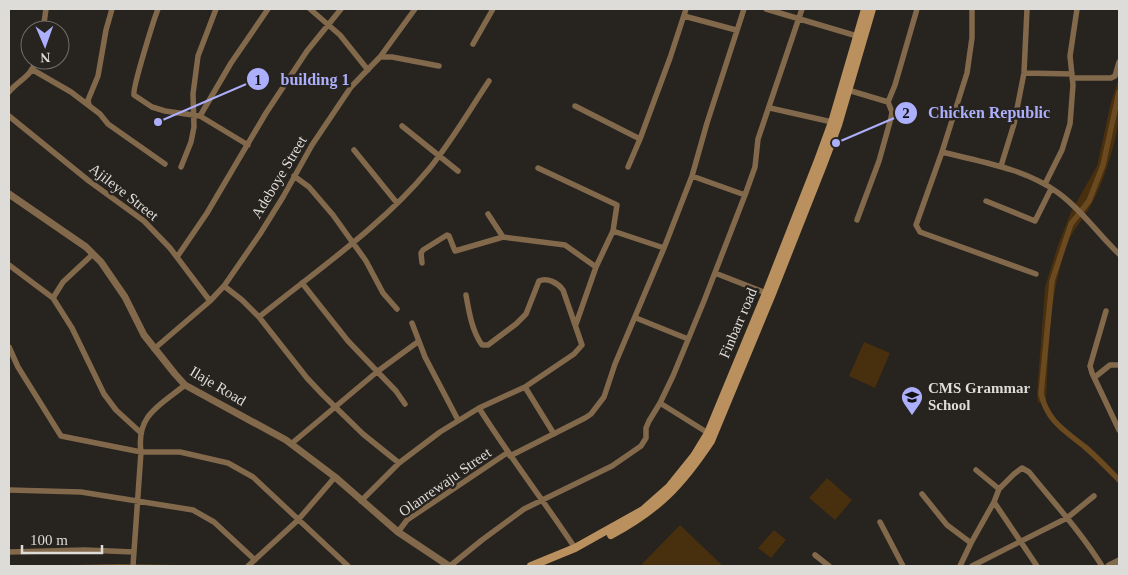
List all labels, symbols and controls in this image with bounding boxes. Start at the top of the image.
north arrow [20,20,70,70]
text: N [40,50,51,65]
callout: building 1 [245,64,359,95]
text: building 1 [281,71,349,89]
text: 1 [254,72,262,88]
callout: Chicken Republic [893,97,1060,128]
text: Chicken Republic [928,104,1050,122]
text: 2 [902,105,910,121]
street label: Adeboye Street [248,132,310,221]
street label: Ajileye Street [86,160,162,224]
street label: Finbarr road [716,285,760,360]
street label: Ilaje Road [187,363,249,409]
place label: CMS Grammar School [928,380,1030,413]
school or university icon: CMS Grammar School [900,385,924,416]
street label: Olanrewaju Street [396,444,495,520]
scale bar [22,522,102,554]
text: 100 m [30,532,68,548]

